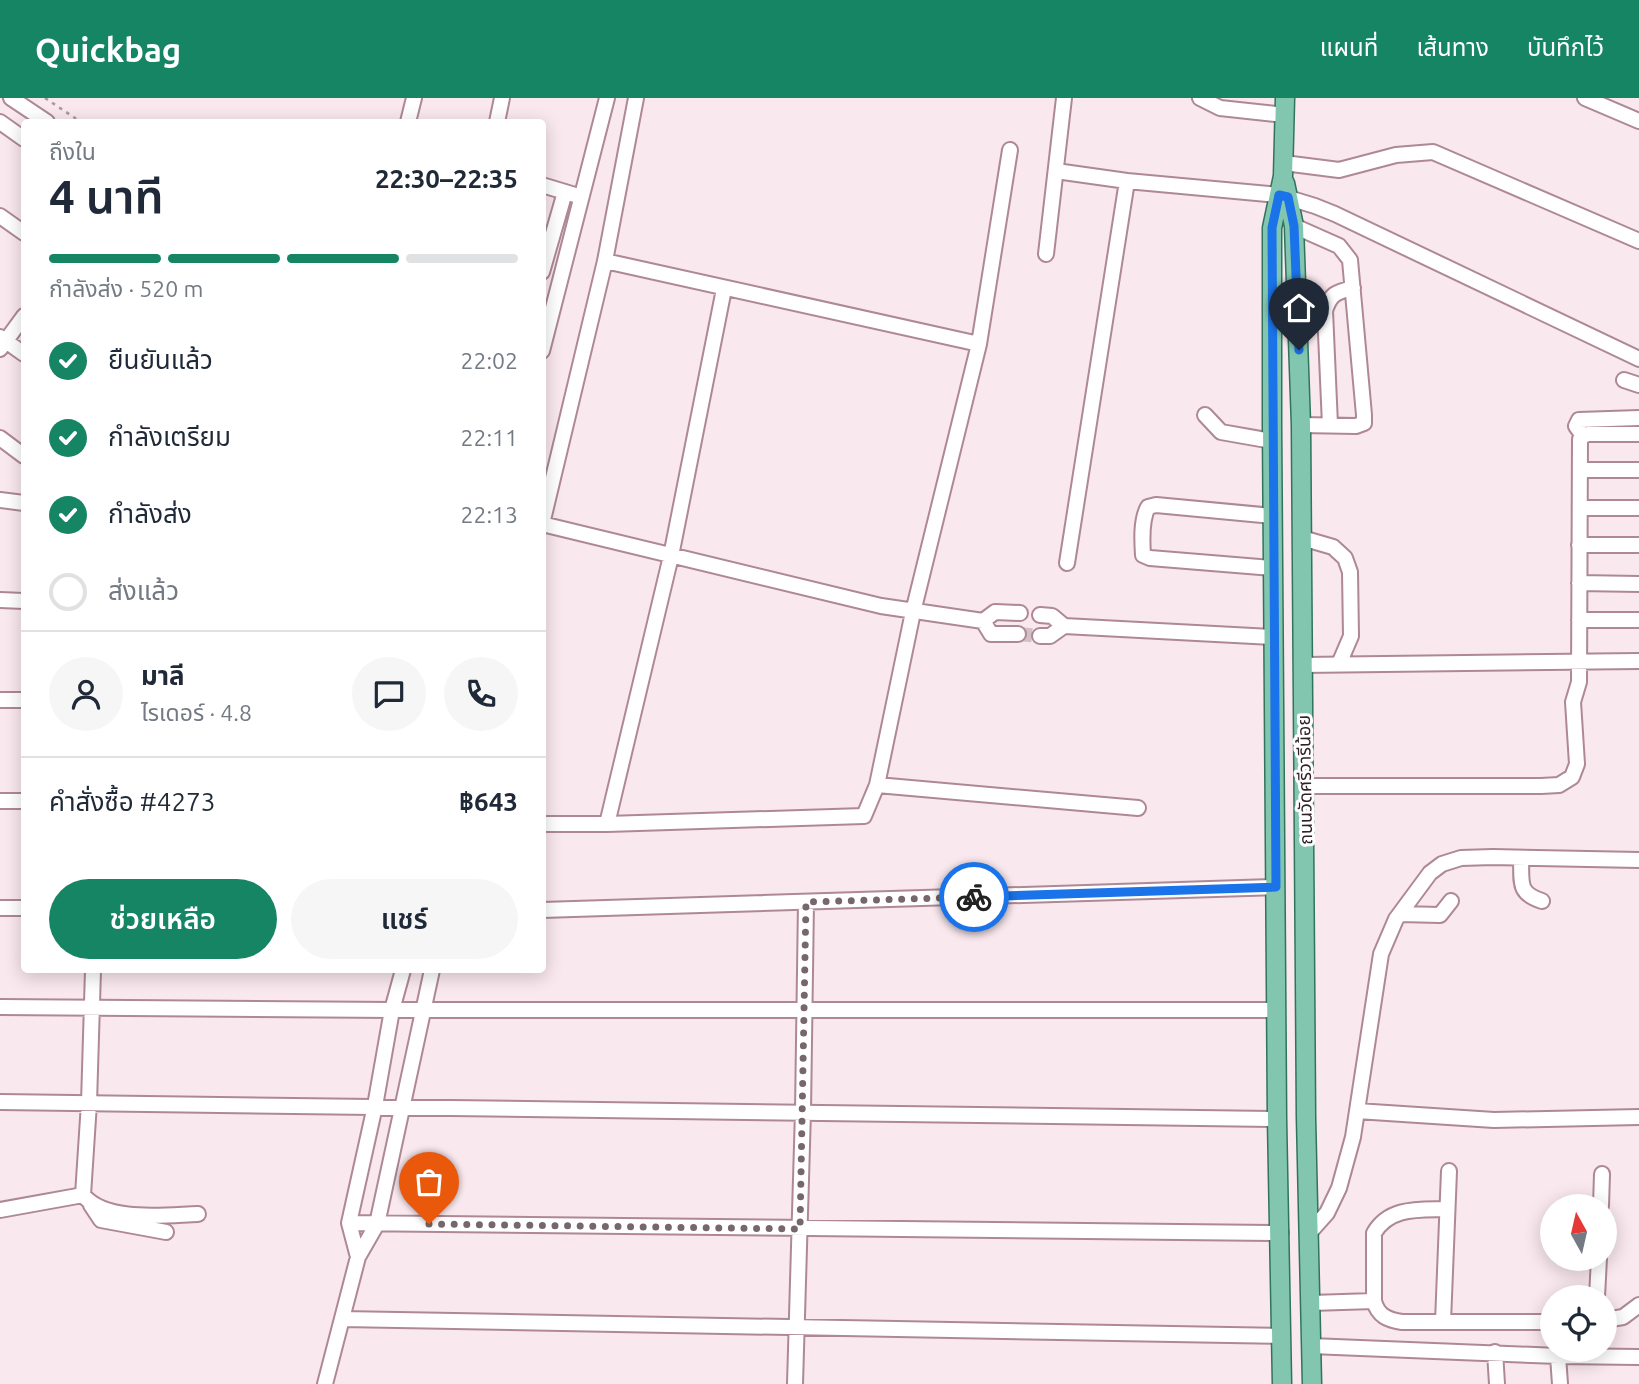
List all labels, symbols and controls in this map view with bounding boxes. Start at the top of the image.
text: Quickbag [35,31,181,68]
text: แผนที่ [1320,34,1378,61]
text: เส้นทาง [1416,34,1489,61]
text: บันทึกไว้ [1527,34,1604,61]
text: ถึงใน [49,139,96,164]
text: 22:30–22:35 [375,164,518,193]
text: 4 นาที [49,170,164,222]
text: กำลังส่ง · 520 m [49,276,203,301]
pin [1269,278,1329,350]
icon: home [1280,289,1318,327]
icon: check [49,342,87,380]
text: ยืนยันแล้ว [108,345,213,374]
text: 22:02 [460,348,518,373]
icon: check [49,419,87,457]
text: กำลังเตรียม [108,422,231,451]
text: 22:11 [460,425,518,450]
icon: check [49,496,87,534]
text: กำลังส่ง [108,499,192,528]
text: 22:13 [460,502,518,527]
text: ส่งแล้ว [108,576,179,605]
button: person [49,657,123,731]
button: chat [352,657,426,731]
button: phone [444,657,518,731]
text: มาลี [141,661,185,690]
text: ไรเดอร์ · 4.8 [141,700,252,725]
street label: ถนนวัดศรีวารีน้อย [1293,715,1315,845]
text: คำสั่งซื้อ #4273 [49,787,215,816]
text: ฿643 [459,787,518,816]
courier [939,862,1009,932]
icon: bike [955,878,993,916]
button: ช่วยเหลือ [49,879,277,959]
button: แชร์ [291,879,518,959]
pin [399,1152,459,1224]
icon: bag [410,1163,448,1201]
north arrow [1540,1194,1617,1270]
map controls [1540,1194,1617,1362]
button: locate [1540,1285,1617,1362]

